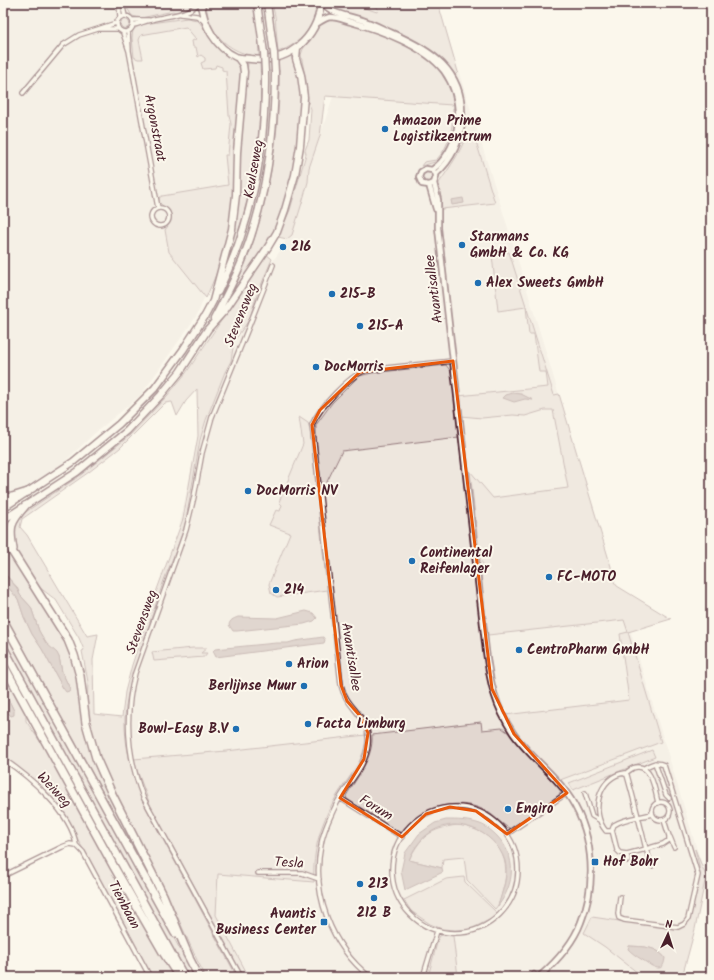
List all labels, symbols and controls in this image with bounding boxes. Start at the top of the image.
street label: Argonstraat [138,92,172,164]
place label: Amazon Prime Logistikzentrum [393,110,492,148]
marker: Amazon Prime Logistikzentrum [380,124,390,134]
street label: Keulseweg [238,138,270,200]
place label: Starmans GmbH & Co. KG [470,226,569,264]
place label: 216 [291,236,311,258]
marker: Starmans GmbH & Co. KG [457,240,467,250]
marker: 216 [278,242,288,252]
street label: Avantisallee [419,253,449,325]
place label: Alex Sweets GmbH [486,272,604,294]
marker: Alex Sweets GmbH [473,278,483,288]
street label: Stevensweg [218,280,264,350]
place label: 215-B [340,283,376,305]
marker: 215-B [327,289,337,299]
place label: 215-A [368,315,404,337]
marker: 215-A [355,321,365,331]
place label: DocMorris [324,356,384,378]
marker: DocMorris [311,362,321,372]
place label: DocMorris NV [256,480,339,502]
marker: DocMorris NV [243,486,253,496]
place label: Continental Reifenlager [420,542,493,580]
marker: Continental Reifenlager [407,556,417,566]
place label: FC-MOTO [557,566,617,588]
marker: FC-MOTO [544,572,554,582]
place label: 214 [284,579,304,601]
marker: 214 [271,585,281,595]
street label: Stevensweg [120,587,164,657]
street label: Avantisallee [335,621,367,694]
place label: CentroPharm GmbH [527,639,650,661]
marker: CentroPharm GmbH [514,645,524,655]
place label: Arion [297,653,329,675]
marker: Arion [284,659,294,669]
place label: Berlijnse Muur [209,675,297,697]
marker: Berlijnse Muur [299,681,309,691]
place label: Facta Limburg [316,713,406,735]
place label: Bowl-Easy B.V [138,718,230,740]
marker: Facta Limburg [303,719,313,729]
marker: Bowl-Easy B.V [231,724,241,734]
street label: Weiweg [31,767,77,813]
street label: Forum [355,789,397,827]
place label: Engiro [516,798,554,820]
marker: Engiro [503,804,513,814]
street label: Tesla [274,851,304,875]
place label: Hof Bohr [603,851,659,873]
marker: Hof Bohr [590,857,600,867]
place label: 213 [368,873,388,895]
street label: Tienbaan [102,877,146,933]
marker: 213 [355,879,365,889]
marker: 212 B [369,893,379,903]
place label: 212 B [357,902,391,924]
place label: Avantis Business Center [216,903,317,941]
north arrow [648,914,688,954]
text: N [665,916,673,934]
marker: Avantis Business Center [319,917,329,927]

